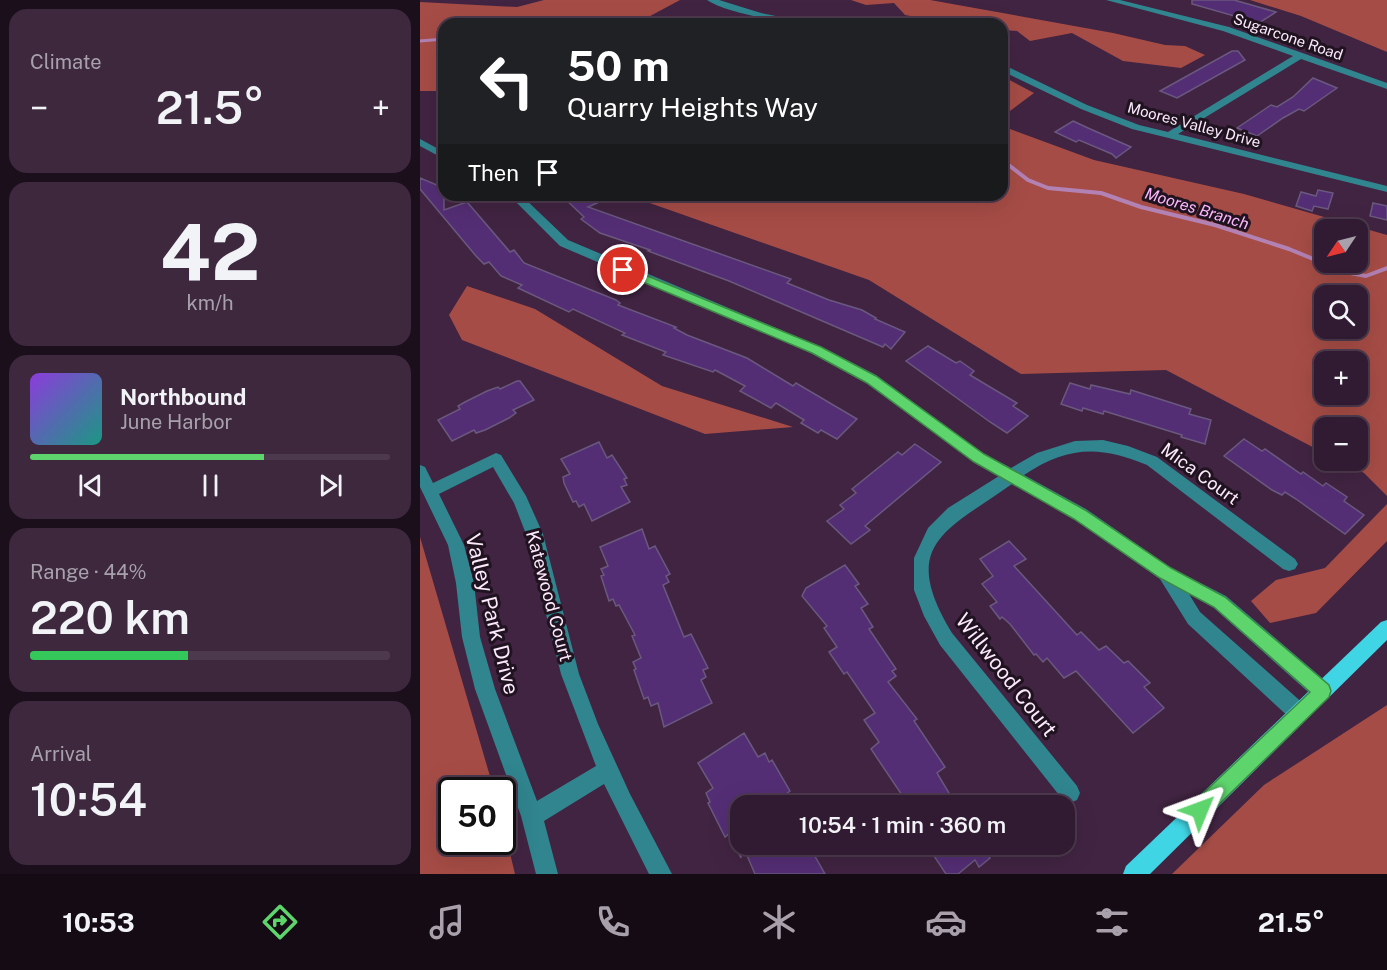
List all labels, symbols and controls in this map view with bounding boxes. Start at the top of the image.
street label: Sugarcone Road [1231,10,1345,63]
text: 50 m [567,41,670,90]
icon: left [468,42,546,120]
text: Climate [30,50,102,74]
text: 21.5° [156,81,264,134]
text: − [30,89,48,127]
text: + [372,89,390,127]
text: Quarry Heights Way [567,91,818,123]
street label: Moores Valley Drive [1126,99,1263,150]
icon: arrive [531,156,564,189]
text: Then [468,160,519,186]
water label: Moores Branch [1142,184,1251,233]
text: 42 [160,206,260,298]
north arrow [1314,219,1368,273]
map controls [1314,219,1368,471]
pin [597,244,648,295]
icon: arrive [606,253,639,286]
button: search [1314,285,1368,339]
text: km/h [186,291,234,315]
button: + [1314,351,1368,405]
text: Northbound [120,384,246,410]
text: June Harbor [120,410,232,434]
button: − [1314,417,1368,471]
street label: Mica Court [1157,438,1243,509]
icon: previous [74,469,107,502]
icon: pause [194,469,227,502]
icon: next [314,469,347,502]
street label: Katewood Court [522,528,577,664]
street label: Valley Park Drive [460,531,525,697]
text: Range · 44% [30,560,147,584]
text: 220 km [30,591,190,644]
street label: Willwood Court [951,608,1062,741]
text: Arrival [30,742,92,766]
text: 10:54 [30,773,147,826]
speed limit sign: 50 [438,777,516,855]
position arrow [1168,778,1232,842]
text: 10:54 · 1 min · 360 m [799,812,1006,838]
icon: directions [259,901,301,943]
icon: music [426,901,468,943]
icon: phone [592,901,634,943]
icon: climate [758,901,800,943]
icon: car [925,901,967,943]
icon: filters [1091,901,1133,943]
text: 10:53 [62,906,135,938]
text: 21.5° [1258,906,1325,938]

